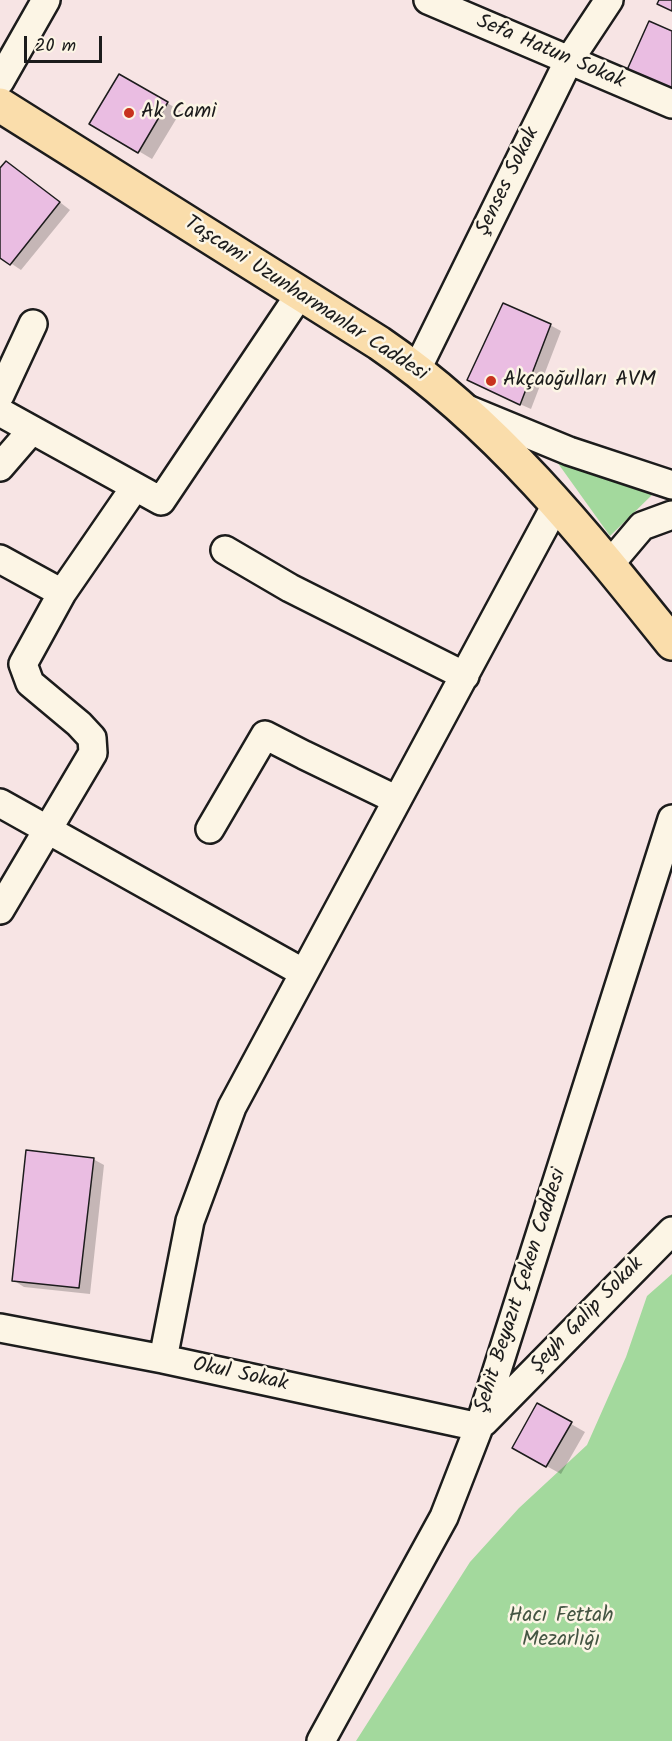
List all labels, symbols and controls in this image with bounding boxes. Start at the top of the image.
street label: Sefa Hatun Sokak [472,10,628,96]
scale bar [27,24,105,62]
text: 20 m [35,32,76,61]
place label: Ak Cami [141,100,216,126]
marker: Ak Cami [122,106,136,120]
street label: Şenses Sokak [472,123,546,241]
street label: Taşcami Uzunharmanlar Caddesi [178,212,432,388]
place label: Akçaoğulları AVM [503,368,656,394]
marker: Akçaoğulları AVM [484,374,498,388]
street label: Şehit Beyazıt Çeken Caddesi [471,1166,573,1416]
street label: Şeyh Galip Sokak [526,1253,650,1379]
street label: Okul Sokak [190,1354,290,1398]
park label: Hacı Fettah Mezarlığı [509,1604,613,1654]

